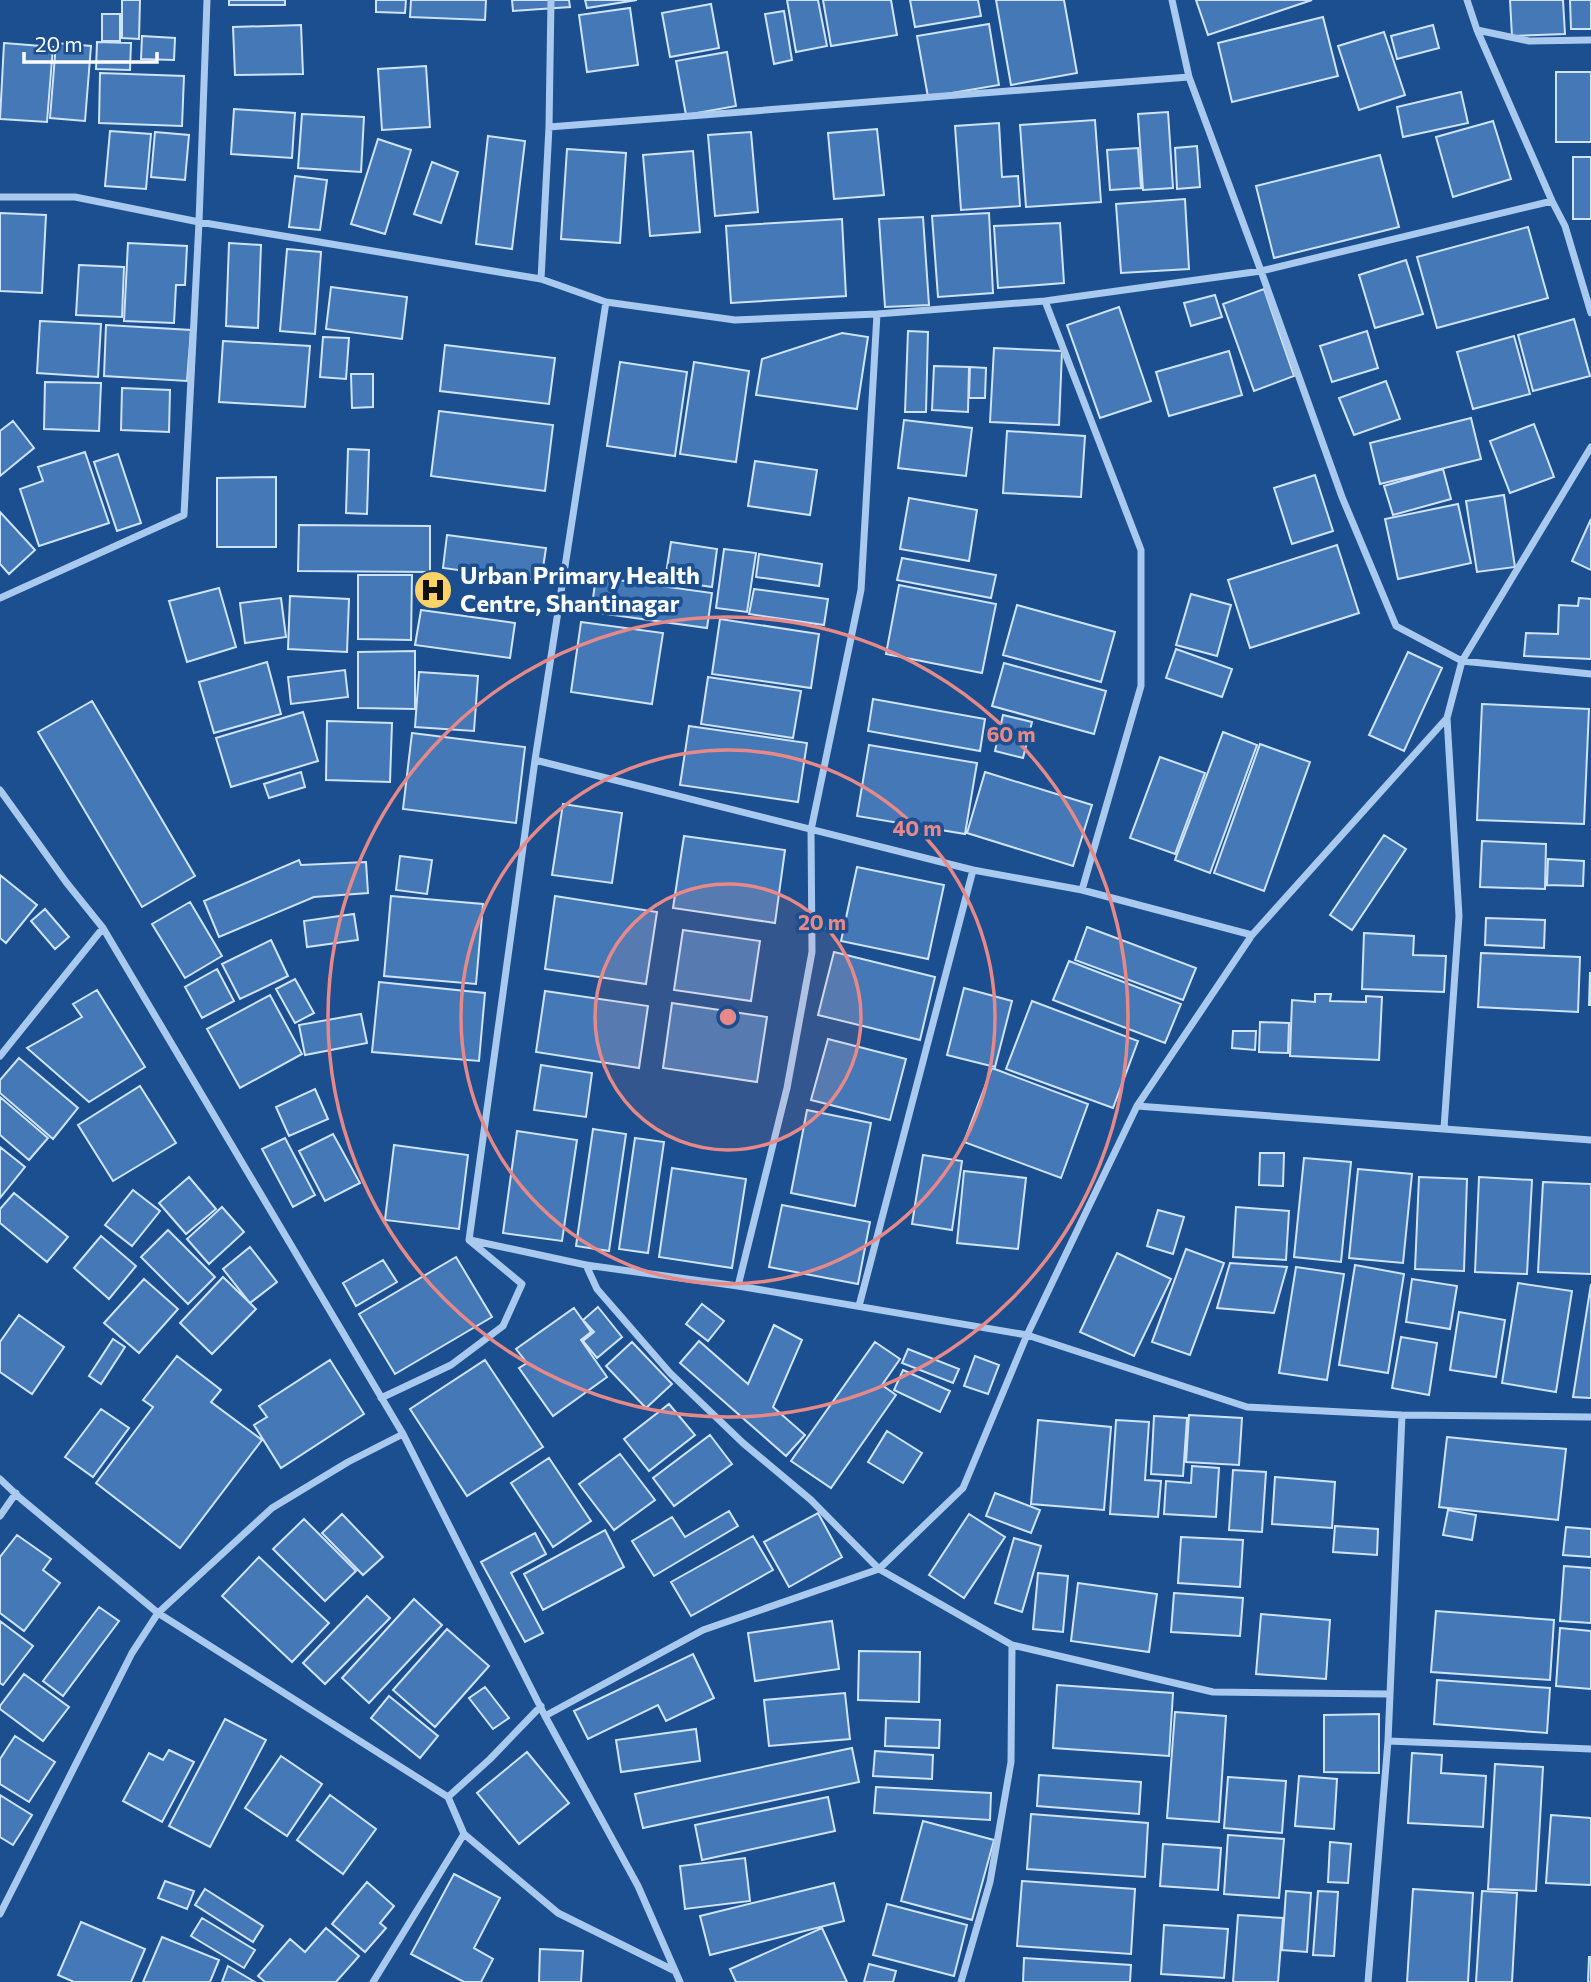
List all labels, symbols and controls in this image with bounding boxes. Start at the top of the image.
scale bar [24,21,158,65]
text: 20 m [35,31,83,56]
place label: Urban Primary Health Centre, Shantinagar [460,560,700,617]
hospital icon: Urban Primary Health Centre, Shantinagar [412,569,454,611]
text: 60 m [986,721,1036,746]
text: 40 m [892,815,942,840]
text: 20 m [798,909,846,934]
centre of rings [716,1005,740,1029]

